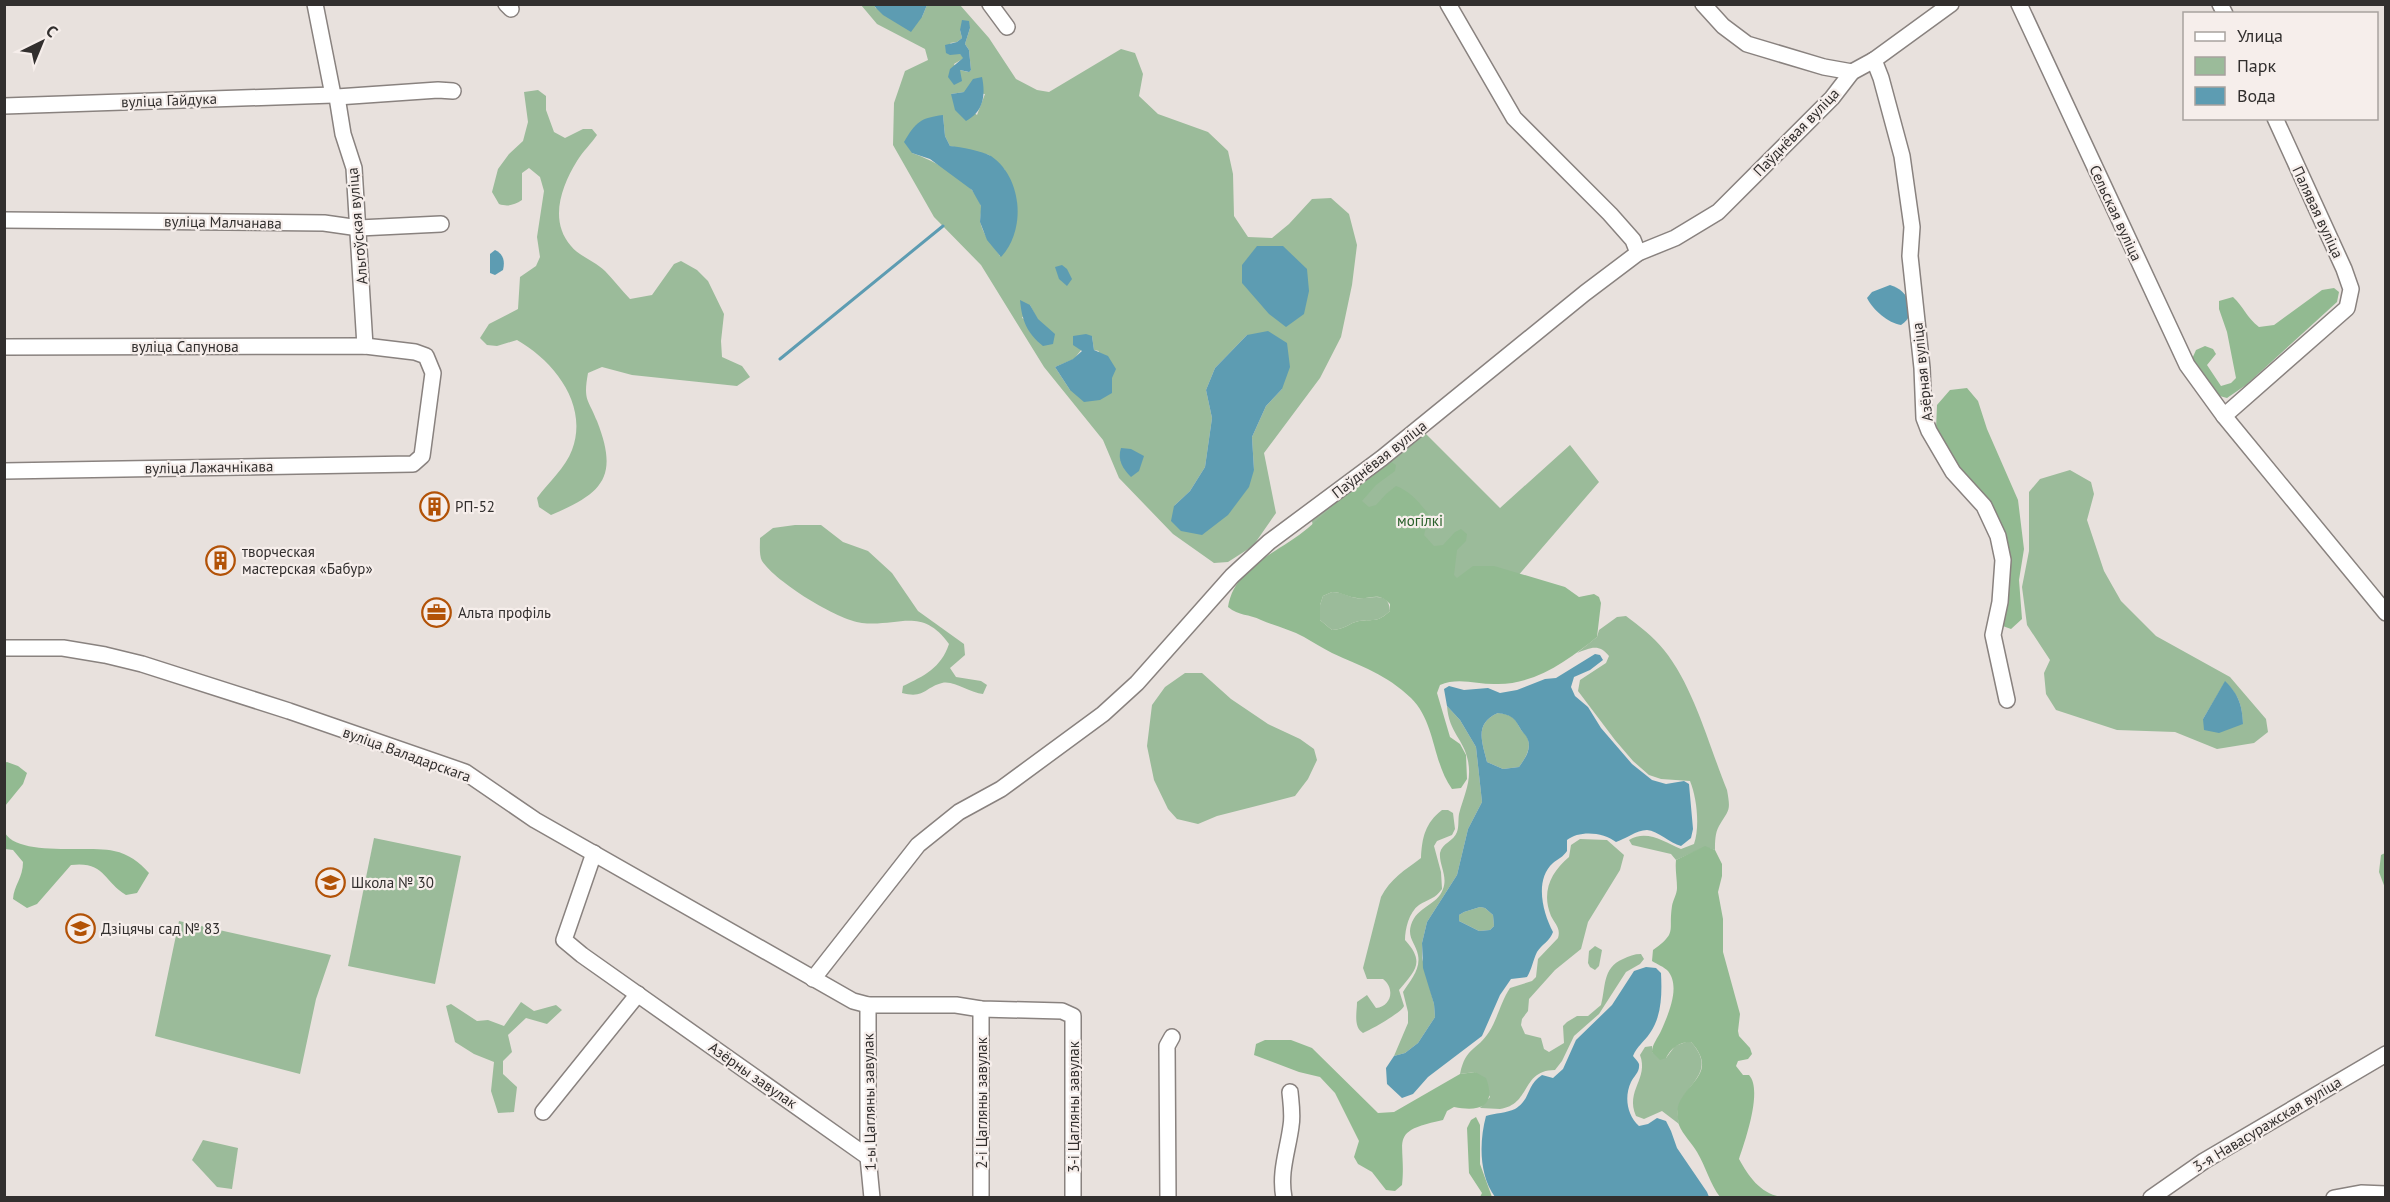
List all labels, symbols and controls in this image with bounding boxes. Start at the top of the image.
north arrow [12,12,72,72]
legend [2183,12,2378,120]
text: С [42,21,62,41]
text: Улица [2237,24,2283,47]
text: Парк [2237,54,2277,77]
street label: Паўднёвая вуліца [1749,84,1843,180]
text: Вода [2237,84,2276,107]
street label: вуліца Гайдука [121,89,217,111]
street label: Сельская вуліца [2085,162,2147,264]
street label: Палявая вуліца [2288,163,2348,261]
street label: Альгоўская вуліца [342,167,372,285]
street label: вуліца Малчанава [164,211,282,233]
street label: Азёрная вуліца [1907,322,1937,422]
street label: вуліца Сапунова [131,337,239,356]
street label: Паўднёвая вуліца [1328,416,1430,502]
street label: вуліца Лажачнікава [145,456,273,478]
building icon: РП-52 [418,490,450,522]
place label: РП-52 [455,497,495,516]
park label: могілкі [1397,511,1443,530]
place label: творческая мастерская «Бабур» [242,542,373,578]
building icon: творческая мастерская «Бабур» [205,544,237,576]
office icon: Альта профіль [421,596,453,628]
place label: Альта профіль [458,603,551,622]
street label: вуліца Валадарскага [340,722,474,786]
school or university icon: Школа № 30 [314,866,346,898]
place label: Школа № 30 [351,873,434,892]
school or university icon: Дзіцячы сад № 83 [64,912,96,944]
place label: Дзіцячы сад № 83 [101,919,220,938]
street label: 1-ы Цагляны завулак [858,1032,880,1171]
street label: 2-і Цагляны завулак [972,1036,991,1169]
street label: Азёрны завулак [705,1038,802,1113]
street label: 3-і Цагляны завулак [1064,1040,1083,1173]
street label: 3-я Навасуражская вуліца [2189,1072,2345,1176]

